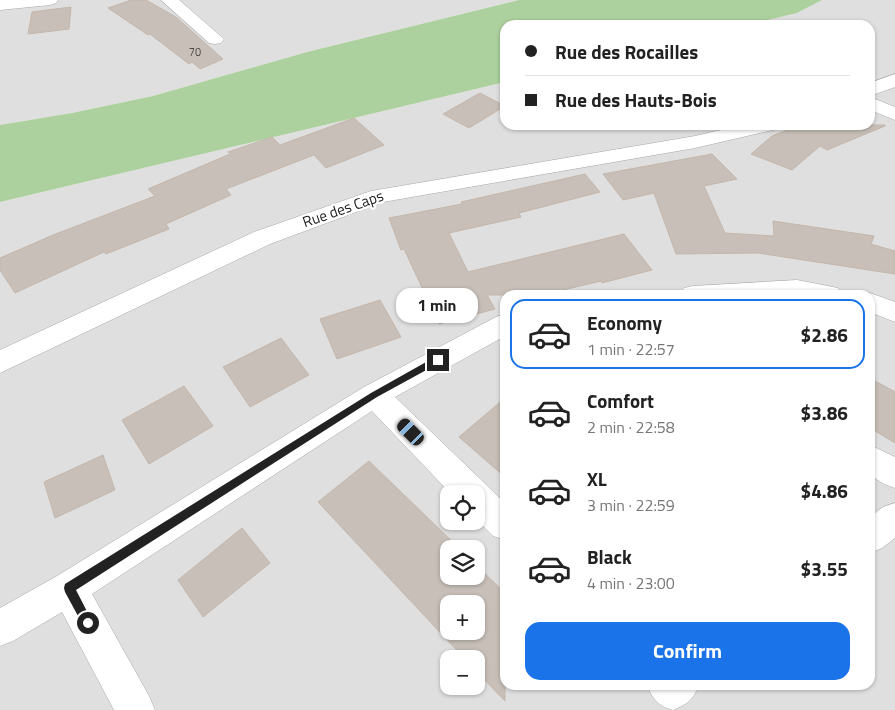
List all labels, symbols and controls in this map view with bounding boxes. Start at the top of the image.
text: Rue des Rocailles [555,37,698,66]
house number: 70 [189,44,201,60]
text: Rue des Hauts-Bois [555,85,717,114]
street label: Rue des Caps [299,184,386,233]
callout: 1 min [397,288,479,322]
text: 1 min [418,293,456,317]
text: Economy [587,308,662,337]
icon: car [527,312,572,357]
text: $2.86 [801,320,848,349]
text: 1 min · 22:57 [587,337,675,361]
route end [427,349,449,371]
text: Comfort [587,386,654,415]
icon: car [527,390,572,435]
text: $3.86 [801,398,848,427]
text: 2 min · 22:58 [587,415,675,439]
car [395,416,426,448]
text: XL [587,464,607,493]
icon: car [527,468,572,513]
text: $4.86 [801,476,848,505]
map controls [440,485,485,695]
button: locate [440,485,485,530]
text: 3 min · 22:59 [587,493,675,517]
button: layers [440,540,485,585]
text: Black [587,542,632,571]
icon: car [527,546,572,591]
text: $3.55 [801,554,848,583]
text: 4 min · 23:00 [587,571,675,595]
button: + [440,595,485,640]
route start [77,612,99,634]
button: Confirm [525,622,850,680]
button: − [440,650,485,695]

